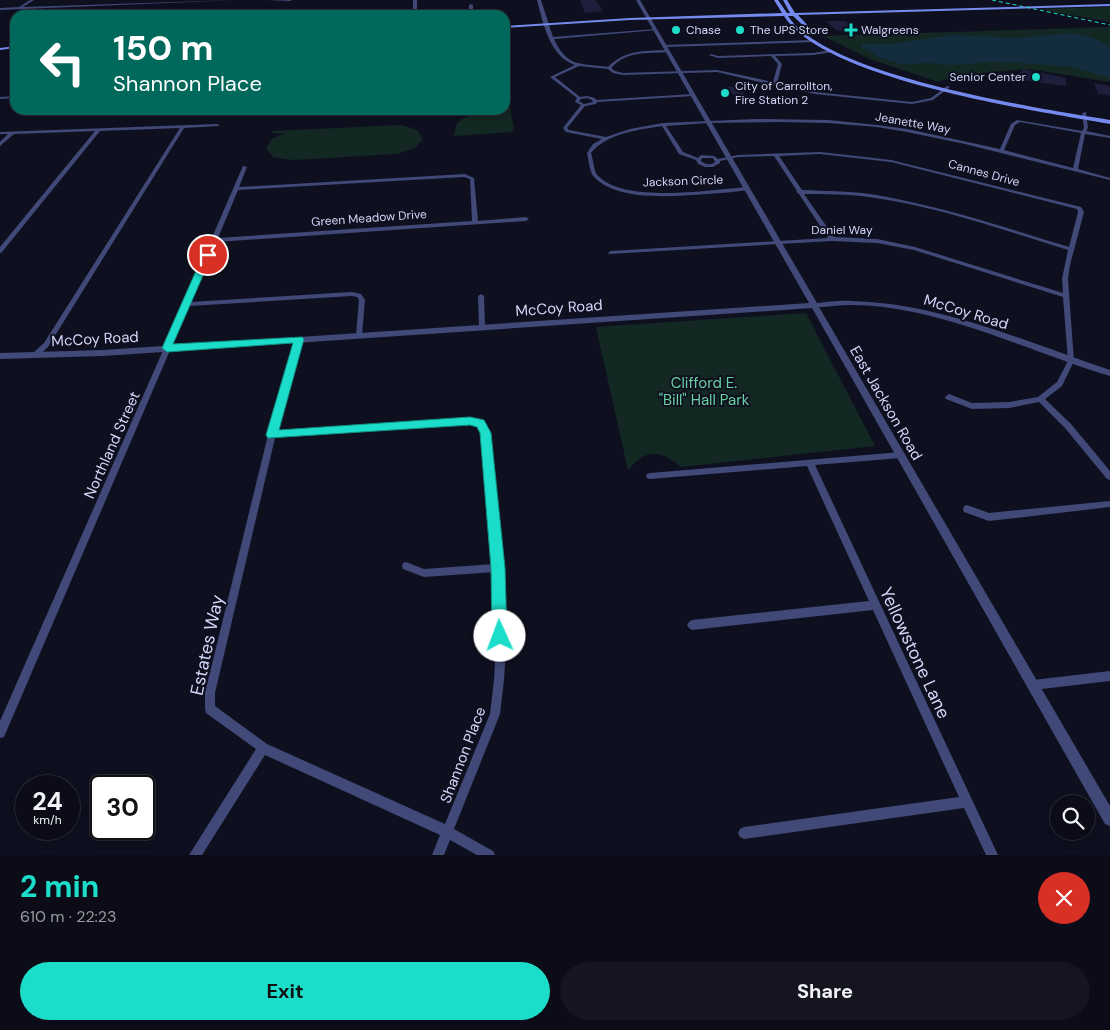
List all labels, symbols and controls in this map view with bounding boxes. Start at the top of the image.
place label: Chase [686,22,721,38]
place label: The UPS Store [750,22,828,38]
place label: Walgreens [861,22,919,38]
marker: Chase [670,24,682,36]
marker: The UPS Store [734,24,746,36]
marker: Walgreens [845,24,857,36]
text: 150 m [113,25,213,71]
icon: left [30,30,95,95]
text: Shannon Place [113,69,262,98]
place label: Senior Center [950,69,1027,85]
marker: Senior Center [1030,71,1042,83]
place label: City of Carrollton, Fire Station 2 [735,78,832,108]
marker: City of Carrollton, Fire Station 2 [719,87,731,99]
street label: Jeanette Way [874,109,952,138]
street label: Cannes Drive [946,156,1022,190]
street label: Jackson Circle [643,172,724,190]
street label: Green Meadow Drive [311,206,427,230]
street label: Daniel Way [811,222,873,238]
pin [187,234,229,276]
icon: arrive [194,241,222,269]
street label: McCoy Road [921,290,1011,334]
street label: McCoy Road [515,295,603,321]
street label: McCoy Road [51,327,139,351]
street label: East Jackson Road [845,342,927,464]
park label: Clifford E. "Bill" Hall Park [659,373,750,410]
street label: Northland Street [79,388,145,502]
street label: Yellowstone Lane [874,583,956,723]
street label: Estates Way [185,592,229,698]
position arrow [473,609,525,661]
street label: Shannon Place [435,704,491,806]
speed limit sign: 30 [90,775,155,840]
text: 24 [32,785,63,818]
map controls [1050,795,1095,840]
button: search [1050,795,1095,840]
text: km/h [33,812,62,828]
text: 2 min [20,867,99,906]
button: close [1038,872,1090,924]
text: 610 m · 22:23 [20,906,117,927]
button: Exit [20,962,550,1020]
button: Share [560,962,1090,1020]

